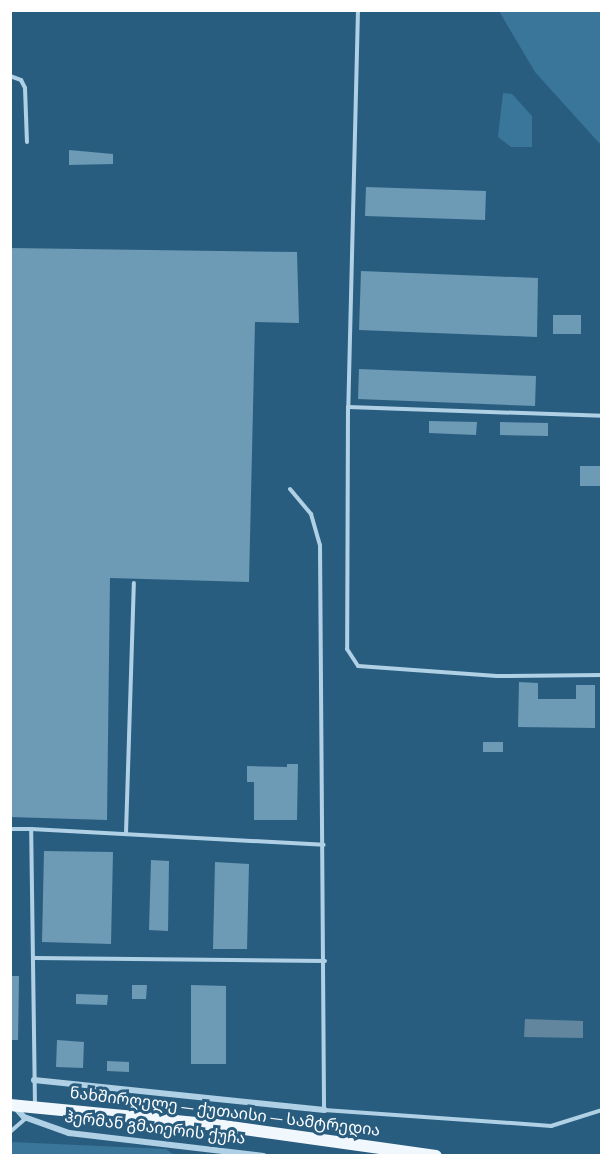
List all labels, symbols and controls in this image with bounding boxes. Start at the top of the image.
street label: ნახშირღელე — ქუთაისი — სამტრედია [63,1083,387,1141]
street label: ჰერმან გმაიერის ქუჩა [63,1107,247,1149]

